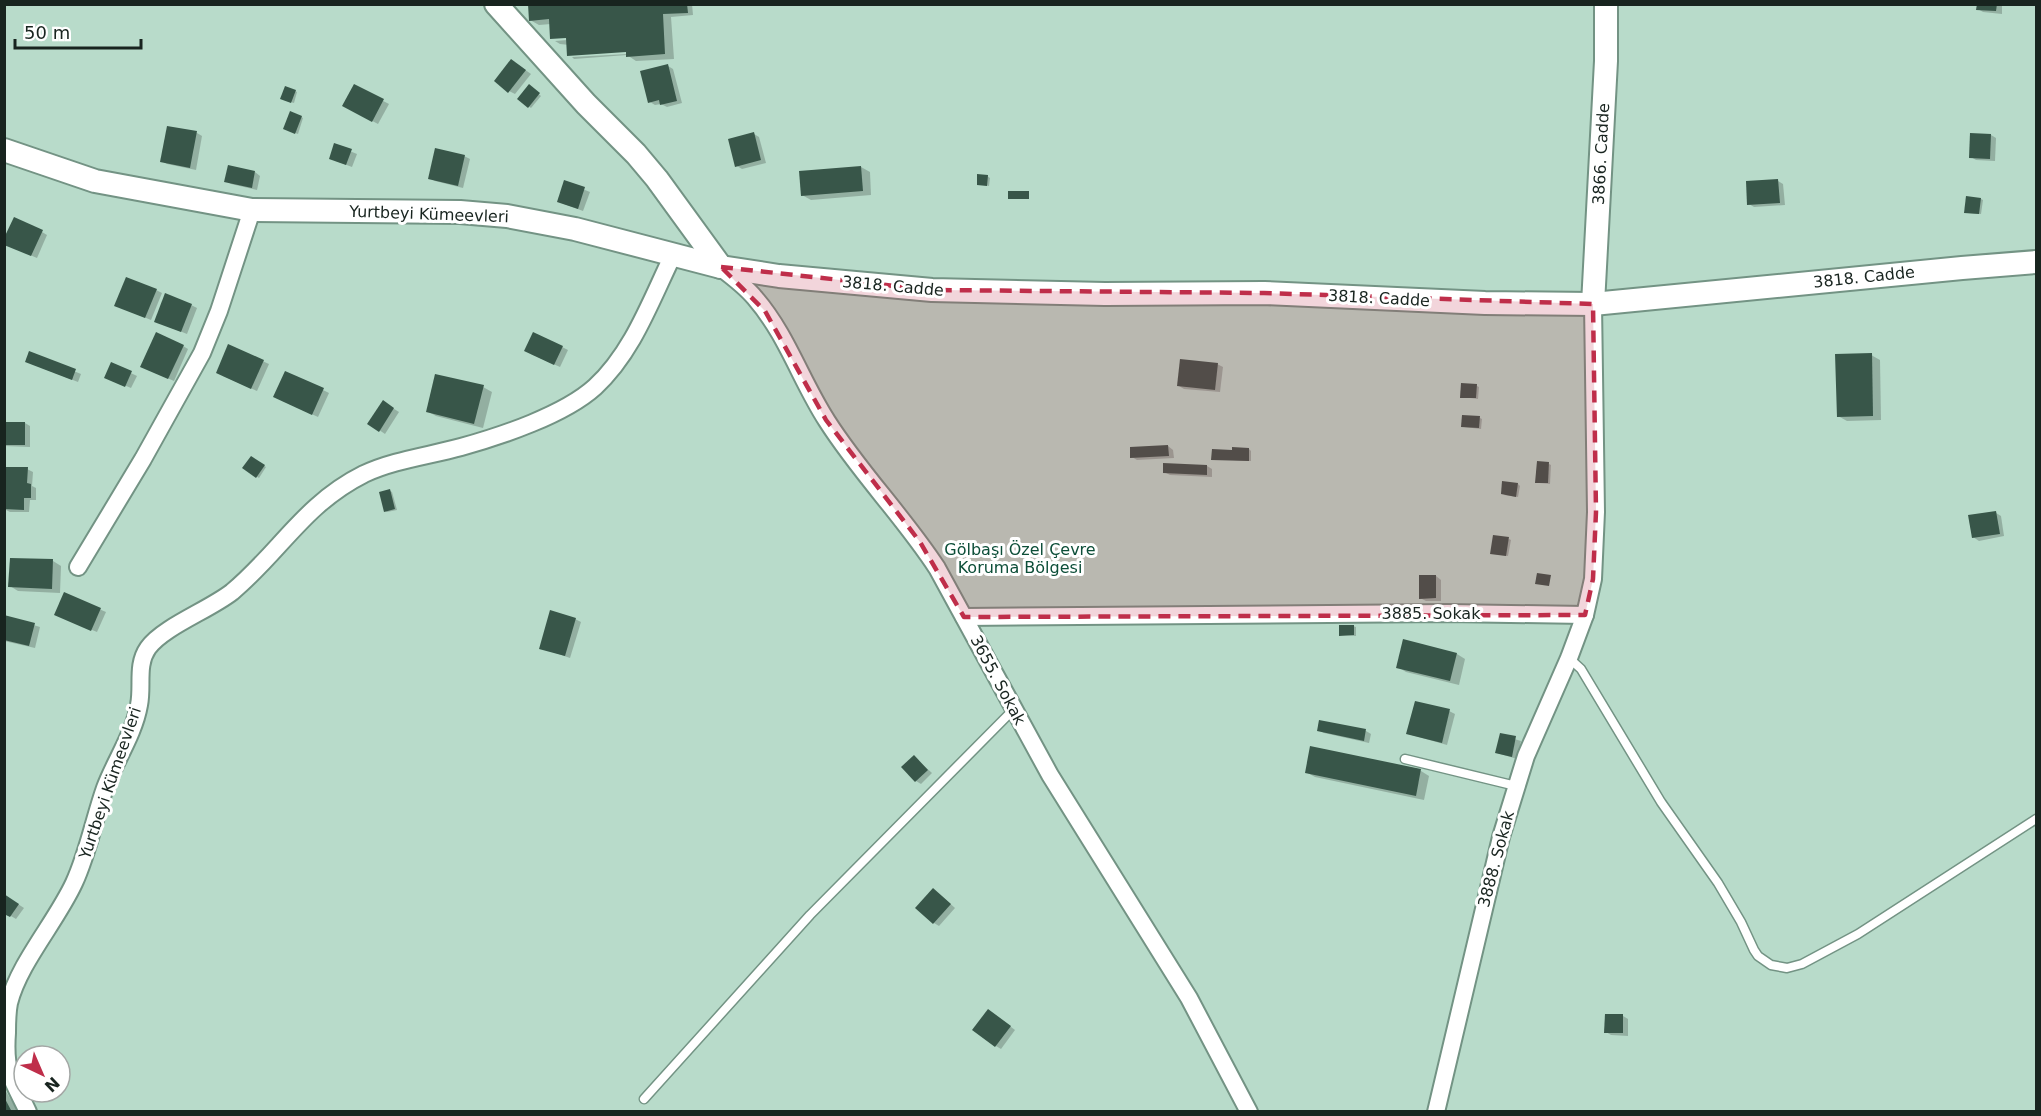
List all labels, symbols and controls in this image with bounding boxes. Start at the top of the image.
scale bar [15,12,141,50]
text: 50 m [24,22,70,43]
street label: 3866. Cadde [1589,103,1613,205]
street label: Yurtbeyi Kümeevleri [348,202,509,226]
street label: 3818. Cadde [1812,262,1916,292]
street label: 3818. Cadde [841,272,945,300]
street label: 3818. Cadde [1328,286,1430,310]
park label: Gölbaşı Özel Çevre Koruma Bölgesi [944,540,1096,577]
street label: 3885. Sokak [1382,604,1481,623]
street label: 3655. Sokak [966,632,1030,729]
street label: Yurtbeyi Kümeevleri [75,704,145,863]
street label: 3888. Sokak [1474,808,1518,909]
north arrow [12,1044,72,1104]
text: N [41,1073,63,1096]

